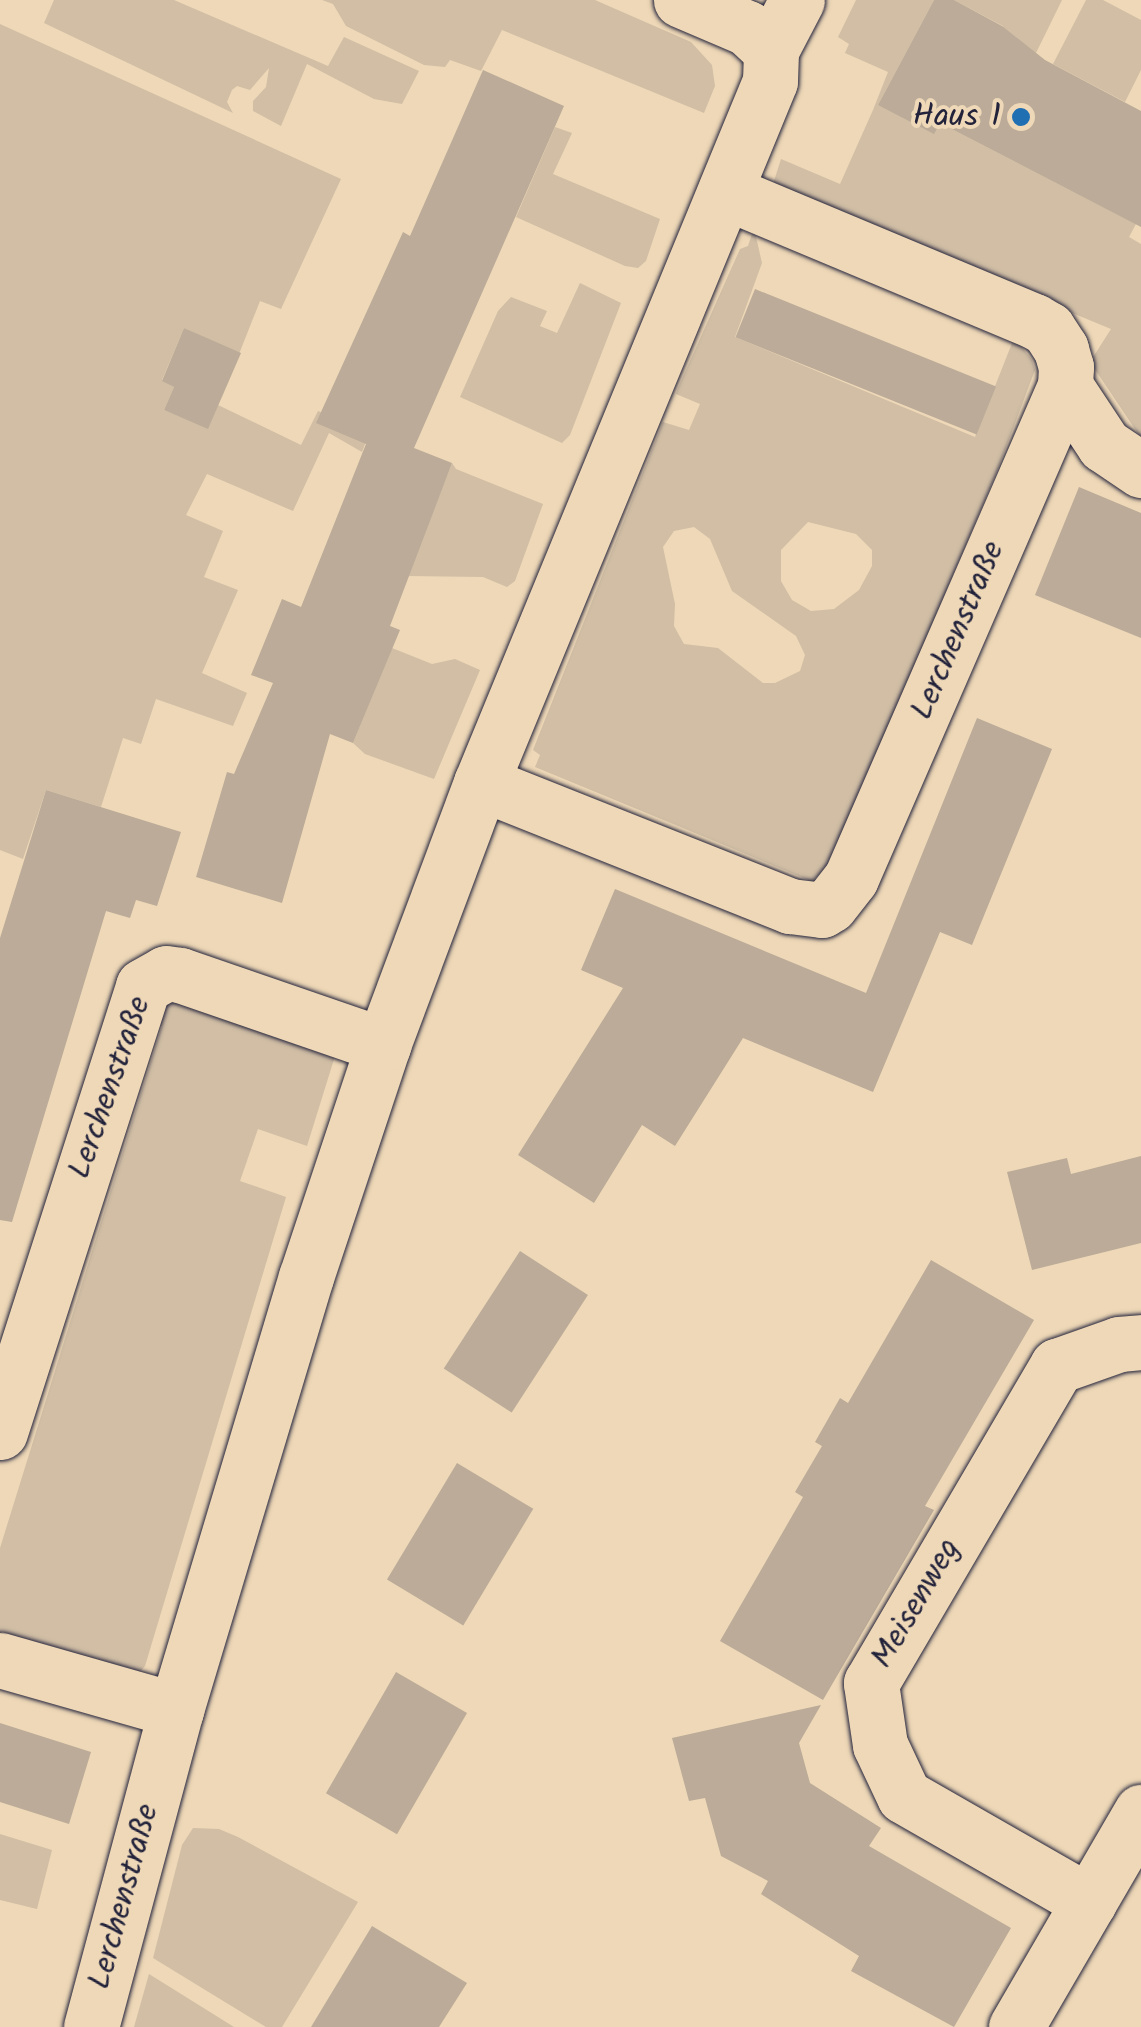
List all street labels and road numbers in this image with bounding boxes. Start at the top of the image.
street label: Lerchenstraße [904,536,1014,726]
street label: Lerchenstraße [62,992,160,1184]
street label: Meisenweg [865,1532,969,1676]
street label: Lerchenstraße [82,1800,168,1994]

